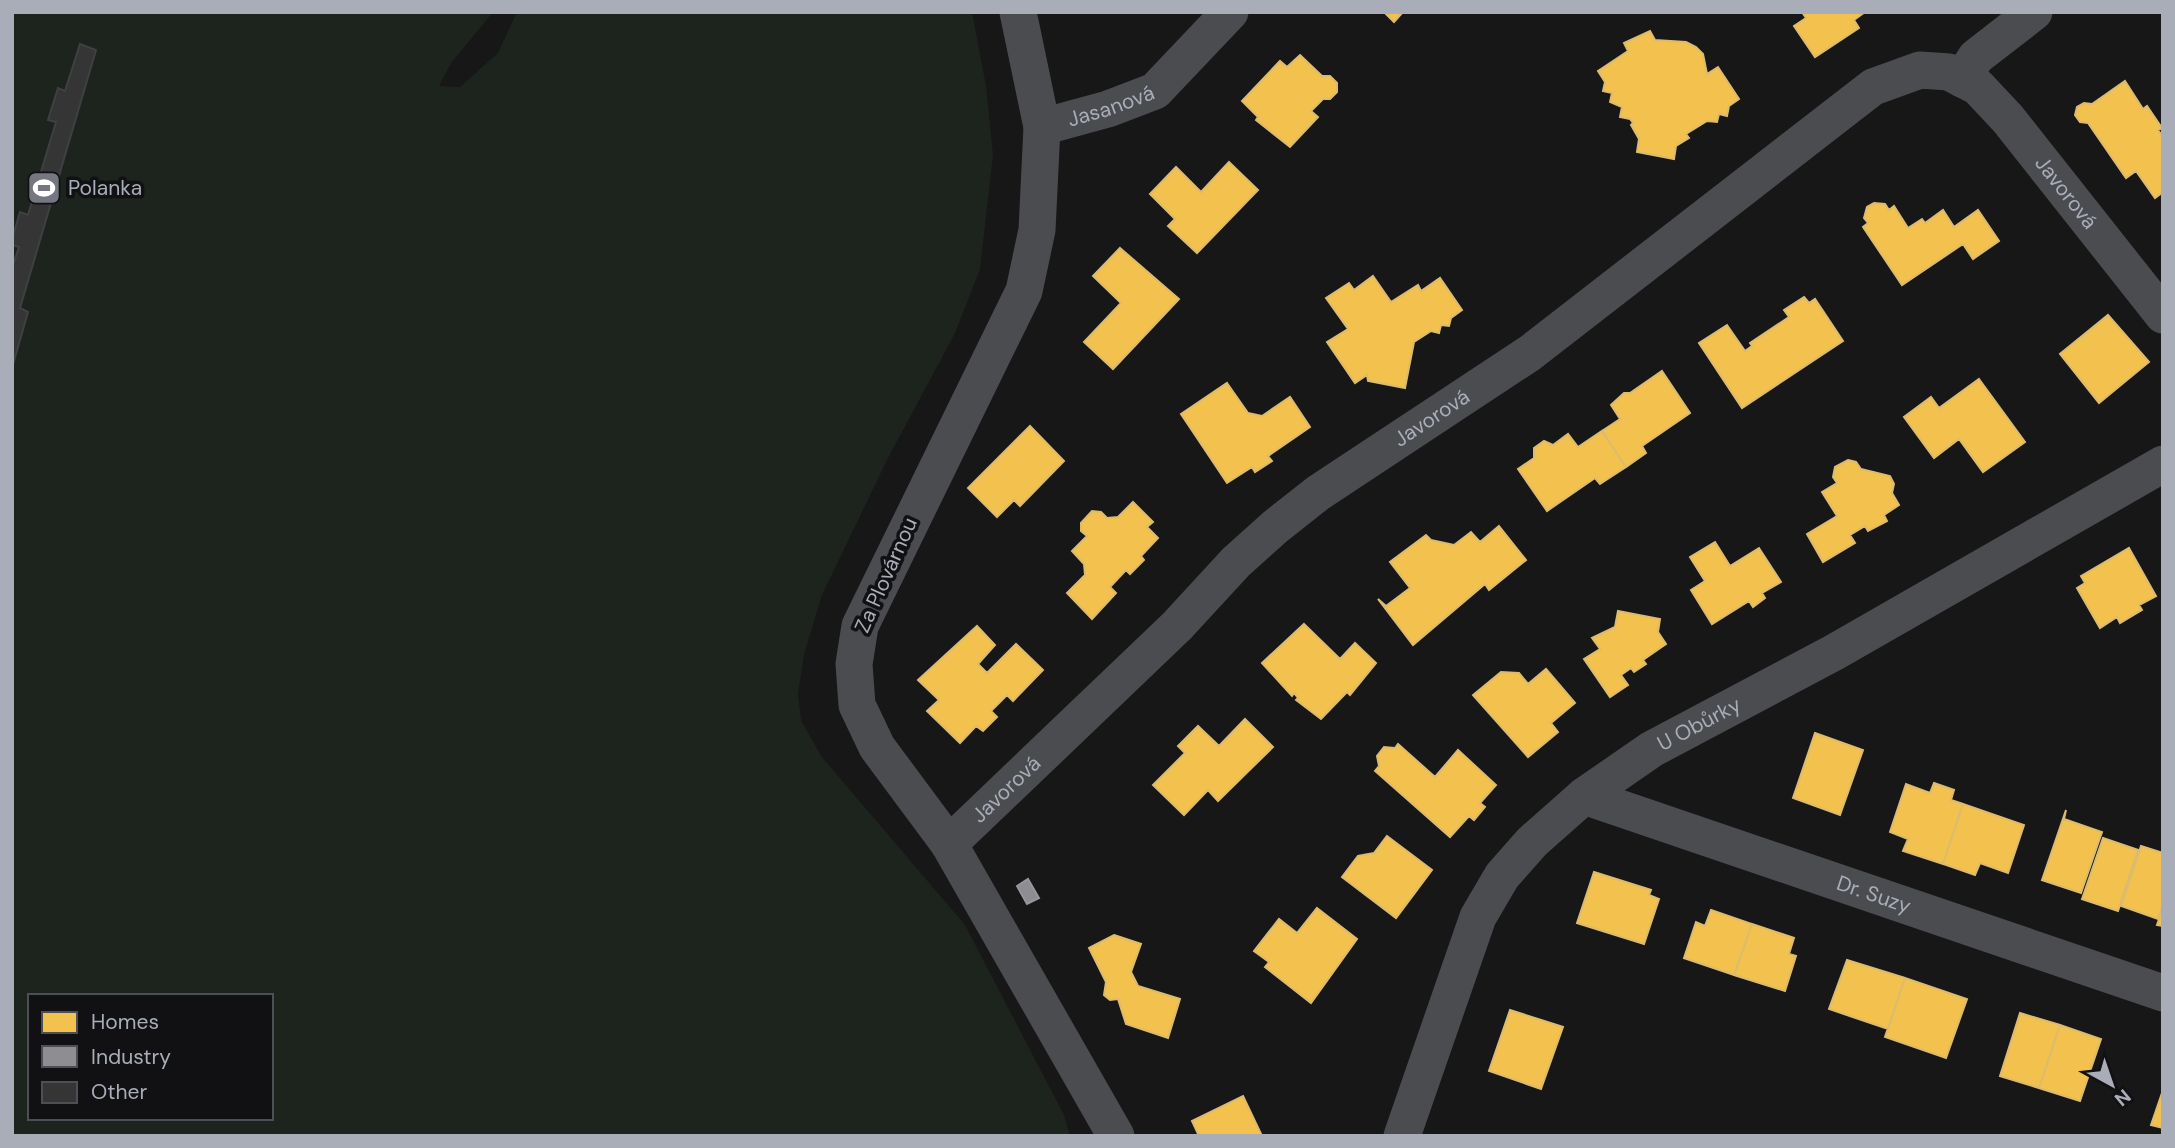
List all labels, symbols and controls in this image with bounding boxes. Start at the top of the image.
street label: Jasanová [1064,79,1158,133]
street label: Javorová [2028,150,2104,235]
sports icon: Polanka [25,169,63,207]
place label: Polanka [68,174,142,202]
street label: Javorová [1388,383,1475,453]
street label: Za Plovárnou [848,513,924,637]
street label: U Obůrky [1652,690,1746,758]
street label: Javorová [965,750,1047,829]
street label: Dr. Suzy [1833,869,1915,920]
legend [28,994,273,1120]
text: Homes [91,1008,159,1036]
text: Industry [91,1043,171,1071]
north arrow [2077,1050,2147,1120]
text: Other [91,1078,147,1106]
text: N [2109,1084,2136,1112]

